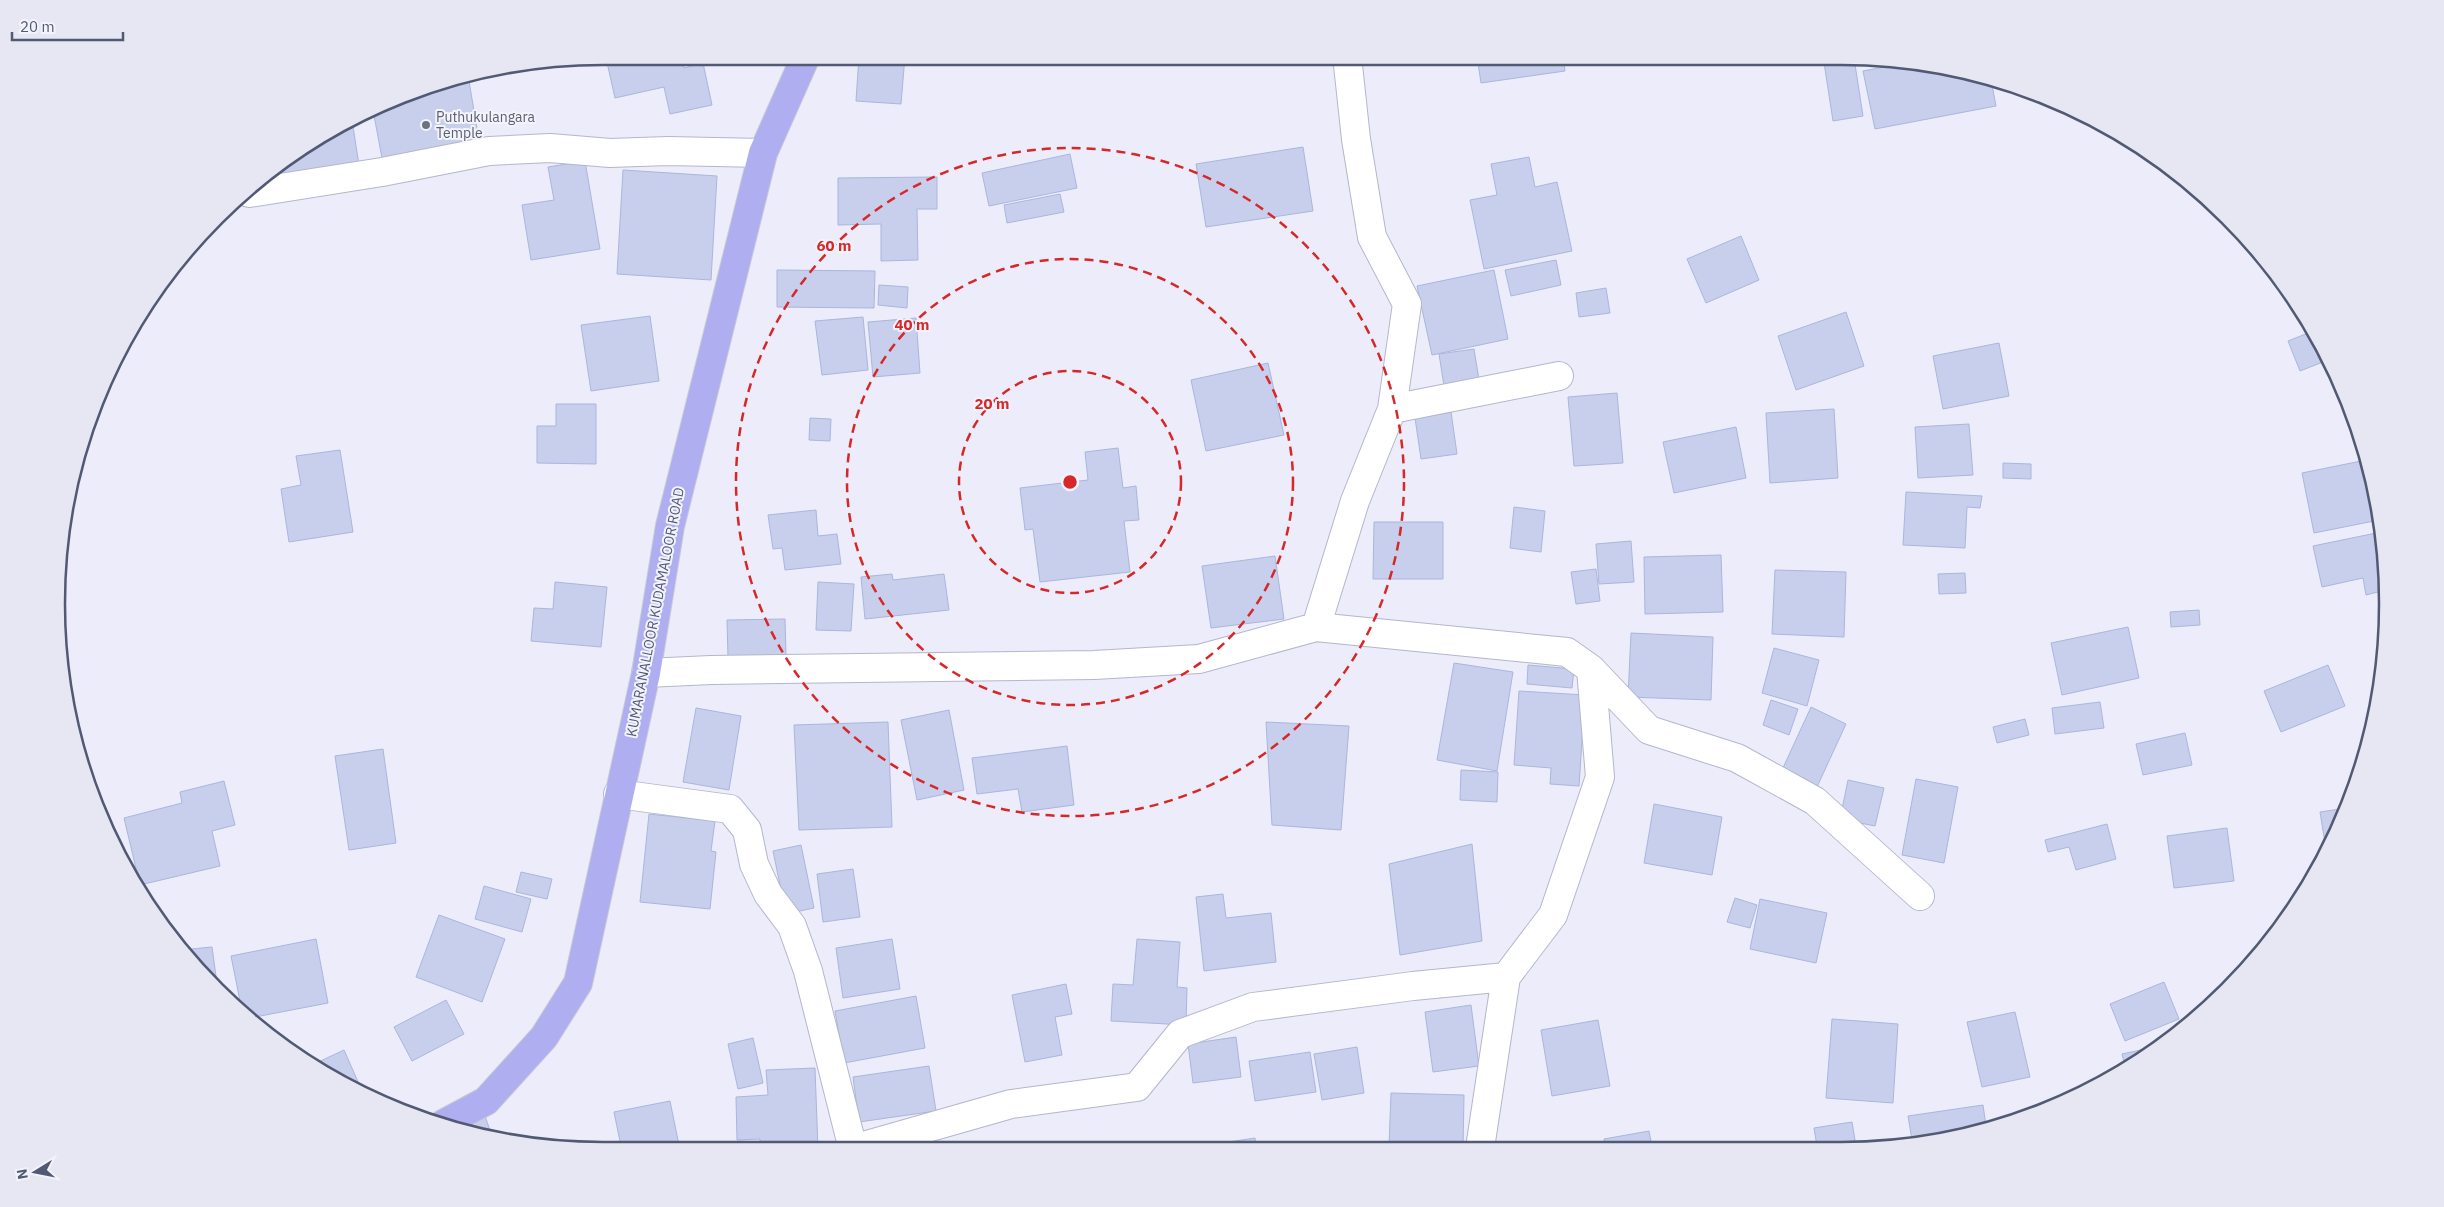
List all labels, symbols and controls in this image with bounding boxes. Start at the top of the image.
scale bar [12,10,124,42]
text: 20 m [20,17,55,36]
place label: Puthukulangara Temple [436,108,536,142]
marker: Puthukulangara Temple [420,119,432,131]
text: 60 m [817,236,851,255]
text: 40 m [895,315,929,334]
text: 20 m [975,394,1009,413]
centre of rings [1061,473,1079,491]
street label: KUMARANALLOOR KUDAMALOOR ROAD [622,486,688,738]
north arrow [10,1147,60,1197]
text: N [12,1168,32,1181]

